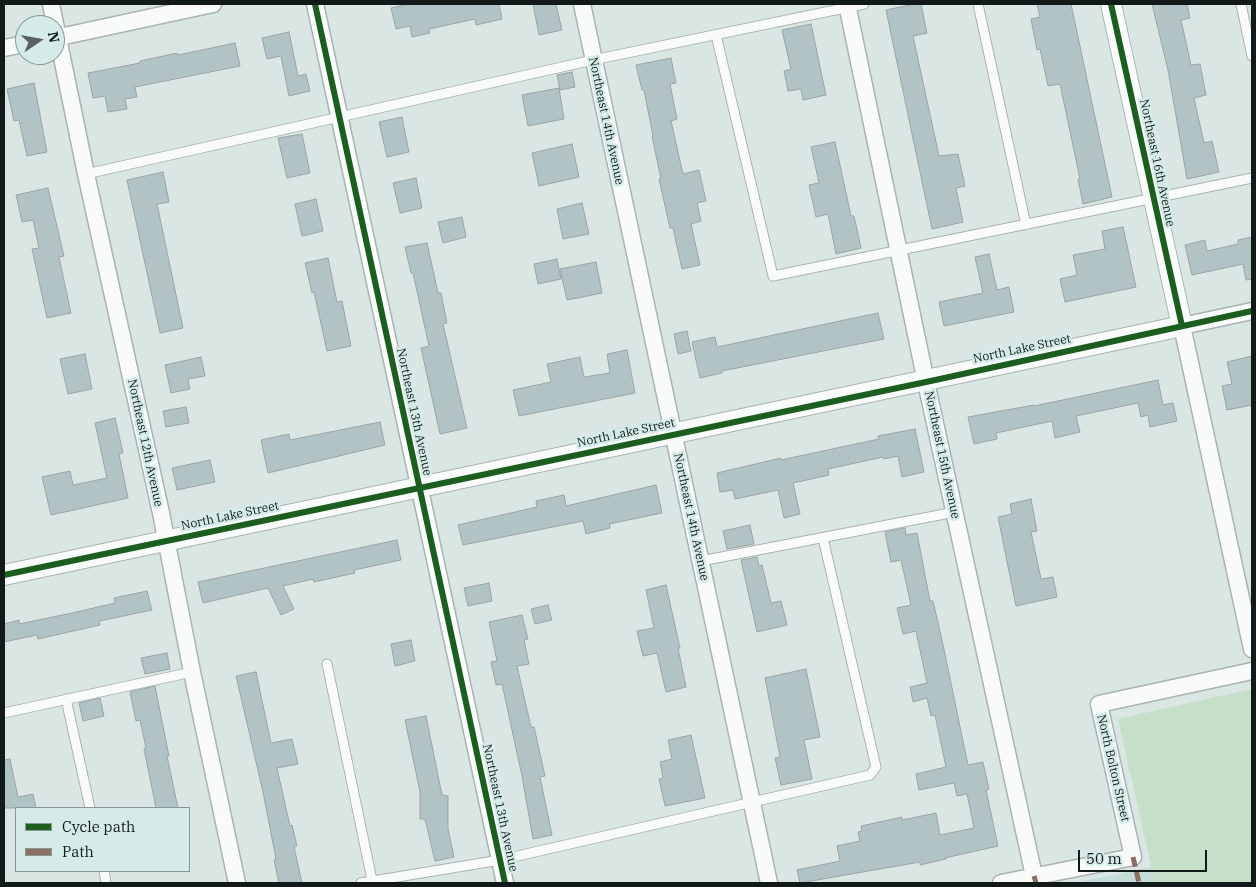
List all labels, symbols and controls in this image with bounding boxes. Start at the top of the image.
north arrow [15,15,65,65]
text: N [44,30,64,44]
street label: Northeast 14th Avenue [585,56,627,186]
street label: Northeast 16th Avenue [1136,98,1178,228]
street label: North Lake Street [972,332,1072,366]
street label: Northeast 13th Avenue [393,347,435,477]
street label: Northeast 12th Avenue [124,378,166,508]
street label: Northeast 15th Avenue [921,390,963,520]
street label: North Lake Street [576,416,676,450]
street label: Northeast 14th Avenue [670,452,712,582]
street label: North Lake Street [180,499,280,533]
street label: North Bolton Street [1094,713,1132,823]
street label: Northeast 13th Avenue [479,743,521,873]
legend [15,807,190,872]
text: Cycle path [62,817,135,836]
scale bar [1081,840,1210,872]
text: Path [62,842,94,861]
text: 50 m [1086,849,1122,868]

